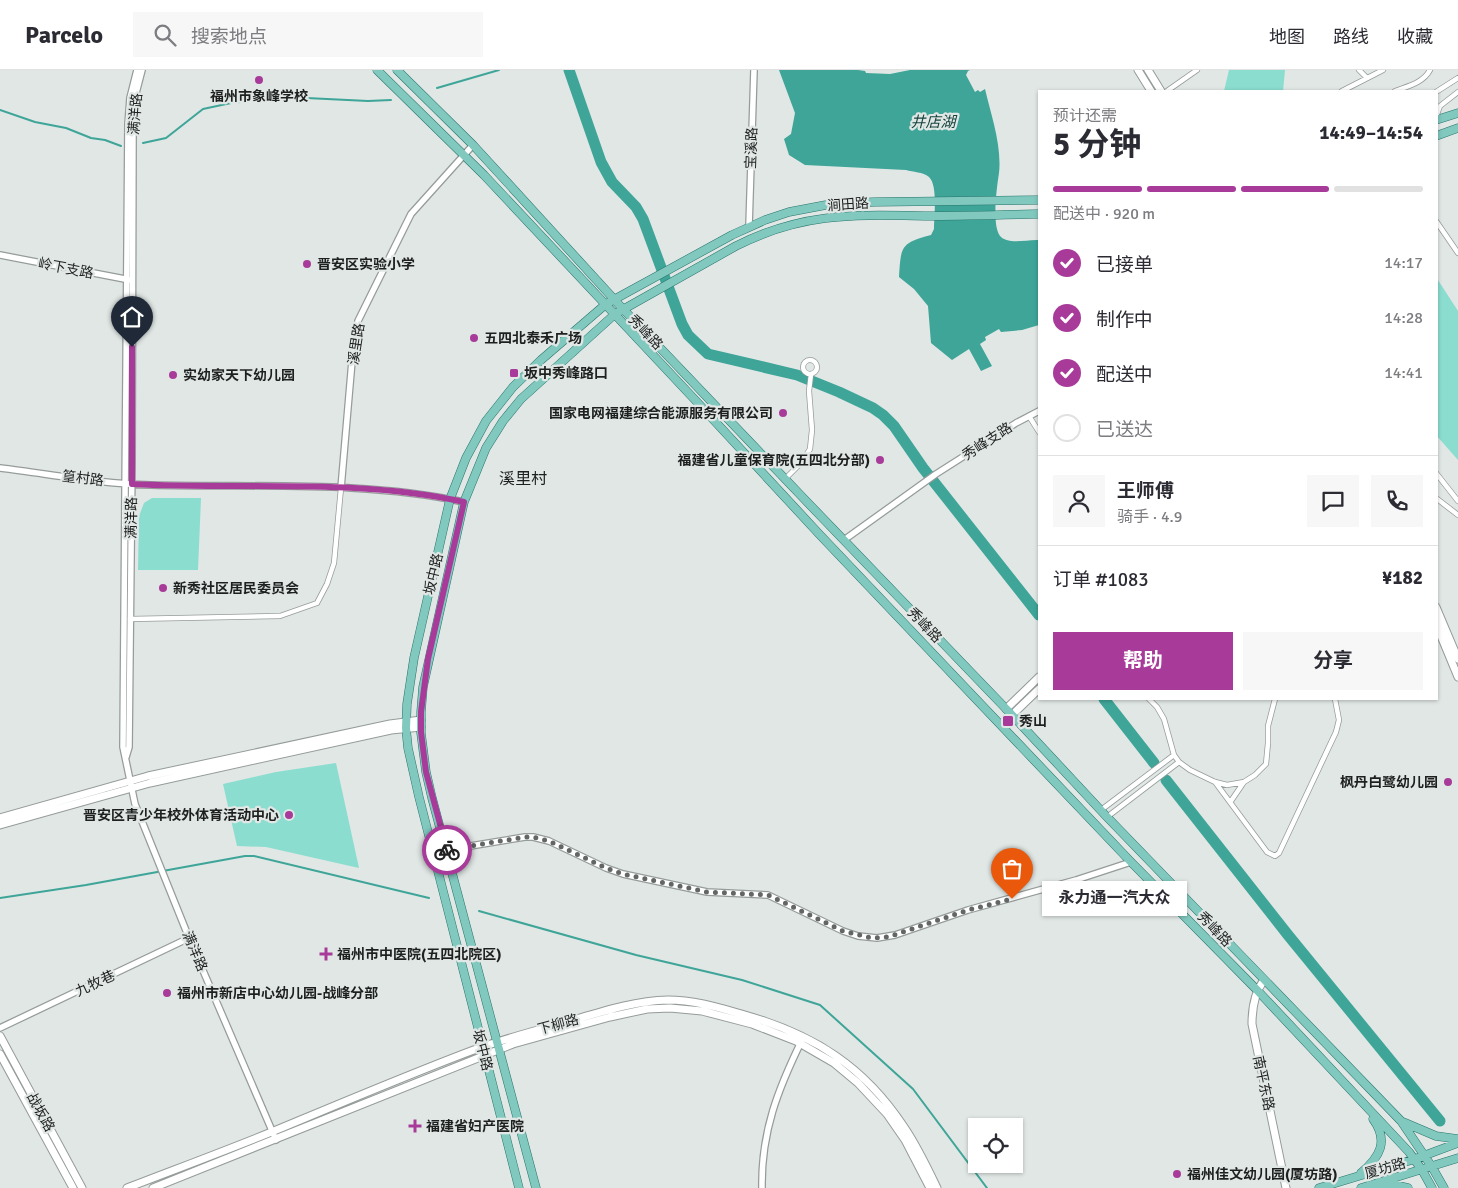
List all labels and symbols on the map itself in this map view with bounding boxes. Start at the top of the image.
marker: 福州市象峰学校 [253,74,265,86]
place label: 福州市象峰学校 [210,88,308,105]
street label: 满洋路 [125,92,146,136]
water label: 井店湖 [910,113,957,131]
street label: 宝溪路 [742,127,761,169]
street label: 涧田路 [826,195,870,214]
street label: 岭下支路 [37,255,95,282]
place label: 晋安区实验小学 [317,256,415,273]
marker: 晋安区实验小学 [301,258,313,270]
pin [111,296,153,347]
street label: 秀峰路 [625,311,666,353]
street label: 溪里路 [345,322,368,366]
place label: 五四北泰禾广场 [484,330,582,347]
marker: 五四北泰禾广场 [468,332,480,344]
place label: 坂中秀峰路口 [524,365,608,382]
place label: 实幼家天下幼儿园 [183,367,295,384]
marker: 坂中秀峰路口 [508,367,520,379]
marker: 实幼家天下幼儿园 [167,369,179,381]
place label: 国家电网福建综合能源服务有限公司 [549,405,773,422]
marker: 国家电网福建综合能源服务有限公司 [777,407,789,419]
street label: 秀峰支路 [959,419,1015,464]
place label: 福建省儿童保育院(五四北分部) [678,452,870,469]
marker: 福建省儿童保育院(五四北分部) [874,454,886,466]
street label: 篁村路 [61,468,105,489]
district label: 溪里村 [499,469,547,489]
street label: 满洋路 [123,497,140,539]
street label: 坂中路 [420,552,446,596]
place label: 新秀社区居民委员会 [173,580,299,597]
marker: 新秀社区居民委员会 [157,582,169,594]
street label: 秀峰路 [904,604,945,646]
place label: 秀山 [1019,713,1047,730]
marker: 秀山 [1001,714,1015,728]
place label: 枫丹白鹭幼儿园 [1340,774,1438,791]
marker: 枫丹白鹭幼儿园 [1442,776,1454,788]
place label: 晋安区青少年校外体育活动中心 [83,807,279,824]
marker: 晋安区青少年校外体育活动中心 [283,809,295,821]
courier [422,825,472,875]
pin [991,848,1033,899]
callout: 永力通一汽大众 [1042,882,1187,916]
street label: 秀峰路 [1194,908,1235,950]
street label: 满洋路 [179,929,211,974]
place label: 福州市中医院(五四北院区) [337,946,502,963]
marker: 福州市中医院(五四北院区) [319,947,333,961]
street label: 九牧巷 [73,967,118,1000]
place label: 福州市新店中心幼儿园-战峰分部 [177,985,378,1002]
marker: 福州市新店中心幼儿园-战峰分部 [161,987,173,999]
street label: 下柳路 [536,1011,581,1038]
street label: 坂中路 [469,1028,496,1073]
street label: 南平东路 [1249,1054,1278,1112]
street label: 战坂路 [23,1090,58,1135]
place label: 福建省妇产医院 [426,1118,524,1135]
marker: 福建省妇产医院 [408,1119,422,1133]
street label: 厦坊路 [1363,1155,1408,1182]
place label: 福州佳文幼儿园(厦坊路) [1187,1166,1338,1183]
marker: 福州佳文幼儿园(厦坊路) [1171,1168,1183,1180]

